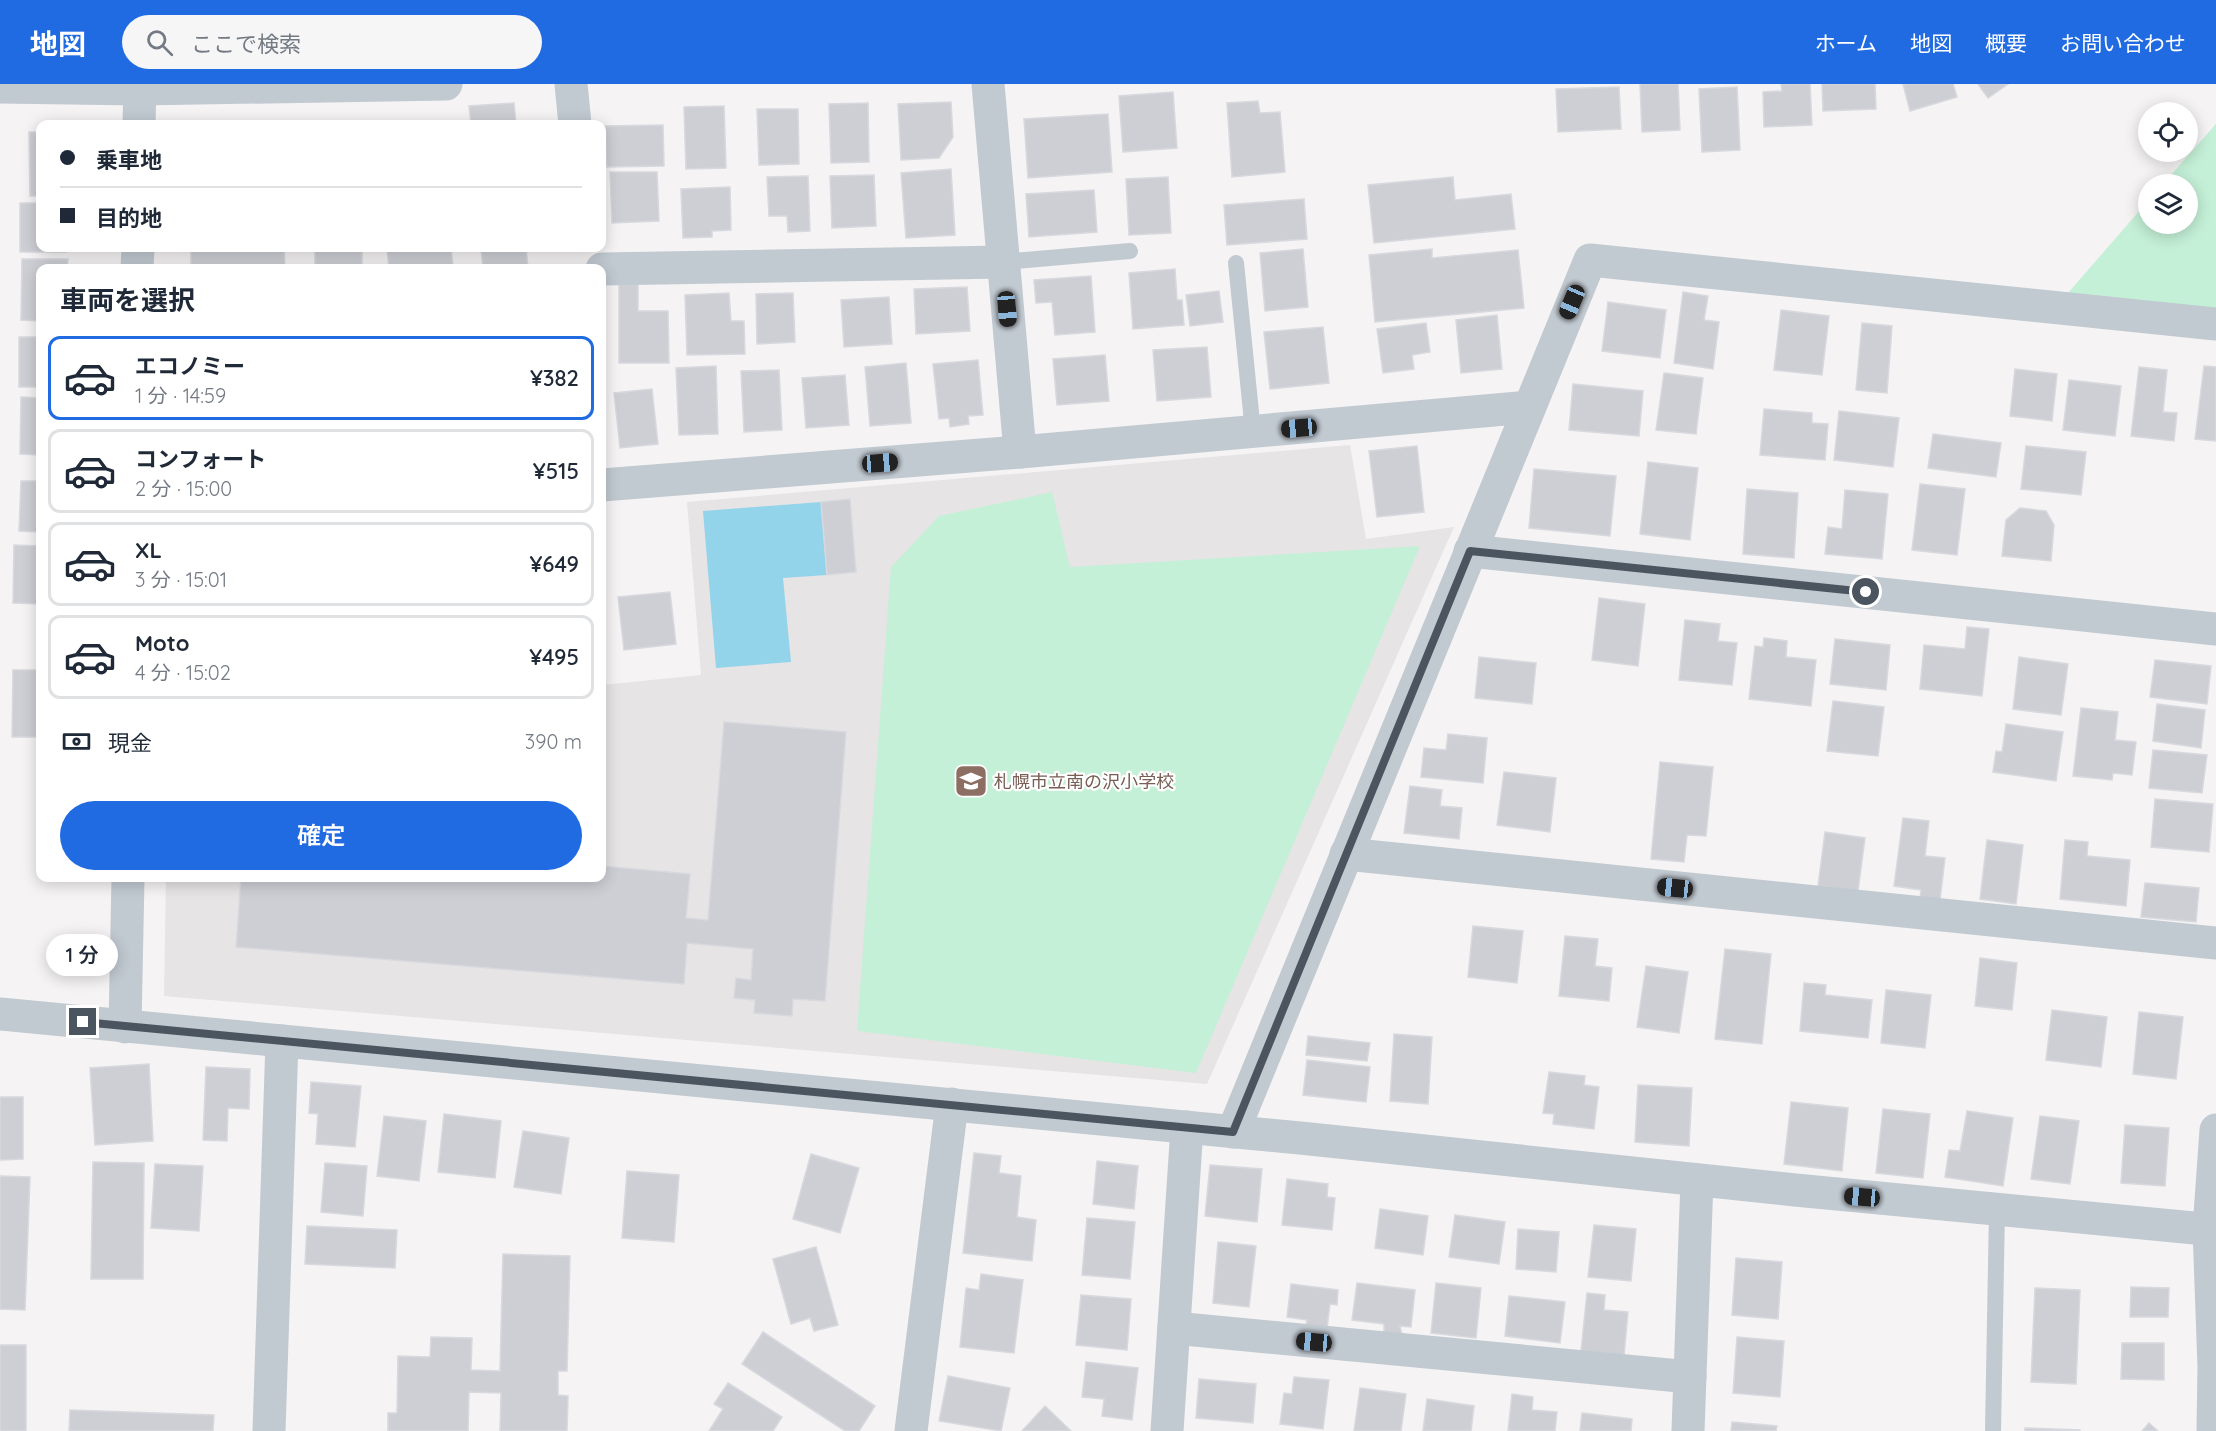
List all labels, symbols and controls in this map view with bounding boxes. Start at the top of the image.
search box [122,15,542,69]
text: 地図 [30,26,86,61]
icon: search [143,26,176,59]
text: ここで検索 [191,30,301,58]
text: ホーム [1815,30,1877,56]
text: 地図 [1910,30,1952,56]
text: 概要 [1985,30,2027,56]
text: お問い合わせ [2060,30,2186,56]
map controls [2138,102,2198,234]
button: locate [2138,102,2198,162]
text: 乗車地 [96,146,162,174]
button: layers [2138,174,2198,234]
text: 目的地 [96,204,162,232]
car [1557,282,1587,322]
text: 車両を選択 [60,283,195,317]
car [996,290,1018,328]
icon: car [63,351,117,405]
text: エコノミー [135,352,245,380]
text: ¥382 [530,364,579,392]
text: 1 分 · 14:59 [135,383,226,408]
car [1280,417,1318,439]
icon: car [63,444,117,498]
text: コンフォート [135,445,266,473]
car [861,453,899,473]
text: ¥515 [533,457,579,485]
text: 2 分 · 15:00 [135,476,232,501]
text: XL [135,536,162,564]
icon: car [63,537,117,591]
text: ¥649 [529,550,579,578]
text: 3 分 · 15:01 [135,567,227,592]
route start [1852,578,1879,605]
text: Moto [135,629,189,657]
icon: car [63,630,117,684]
text: ¥495 [529,643,579,671]
text: 4 分 · 15:02 [135,660,231,685]
icon: cash [60,725,93,758]
text: 現金 [108,729,152,757]
text: 390 m [525,729,582,754]
school or university icon: 札幌市立南の沢小学校 [953,763,989,799]
place label: 札幌市立南の沢小学校 [994,770,1174,793]
button: 確定 [60,801,582,870]
car [1656,877,1694,899]
callout: 1 分 [47,935,119,977]
text: 1 分 [65,942,99,967]
route end [69,1008,96,1035]
car [1843,1186,1881,1208]
car [1295,1331,1333,1353]

